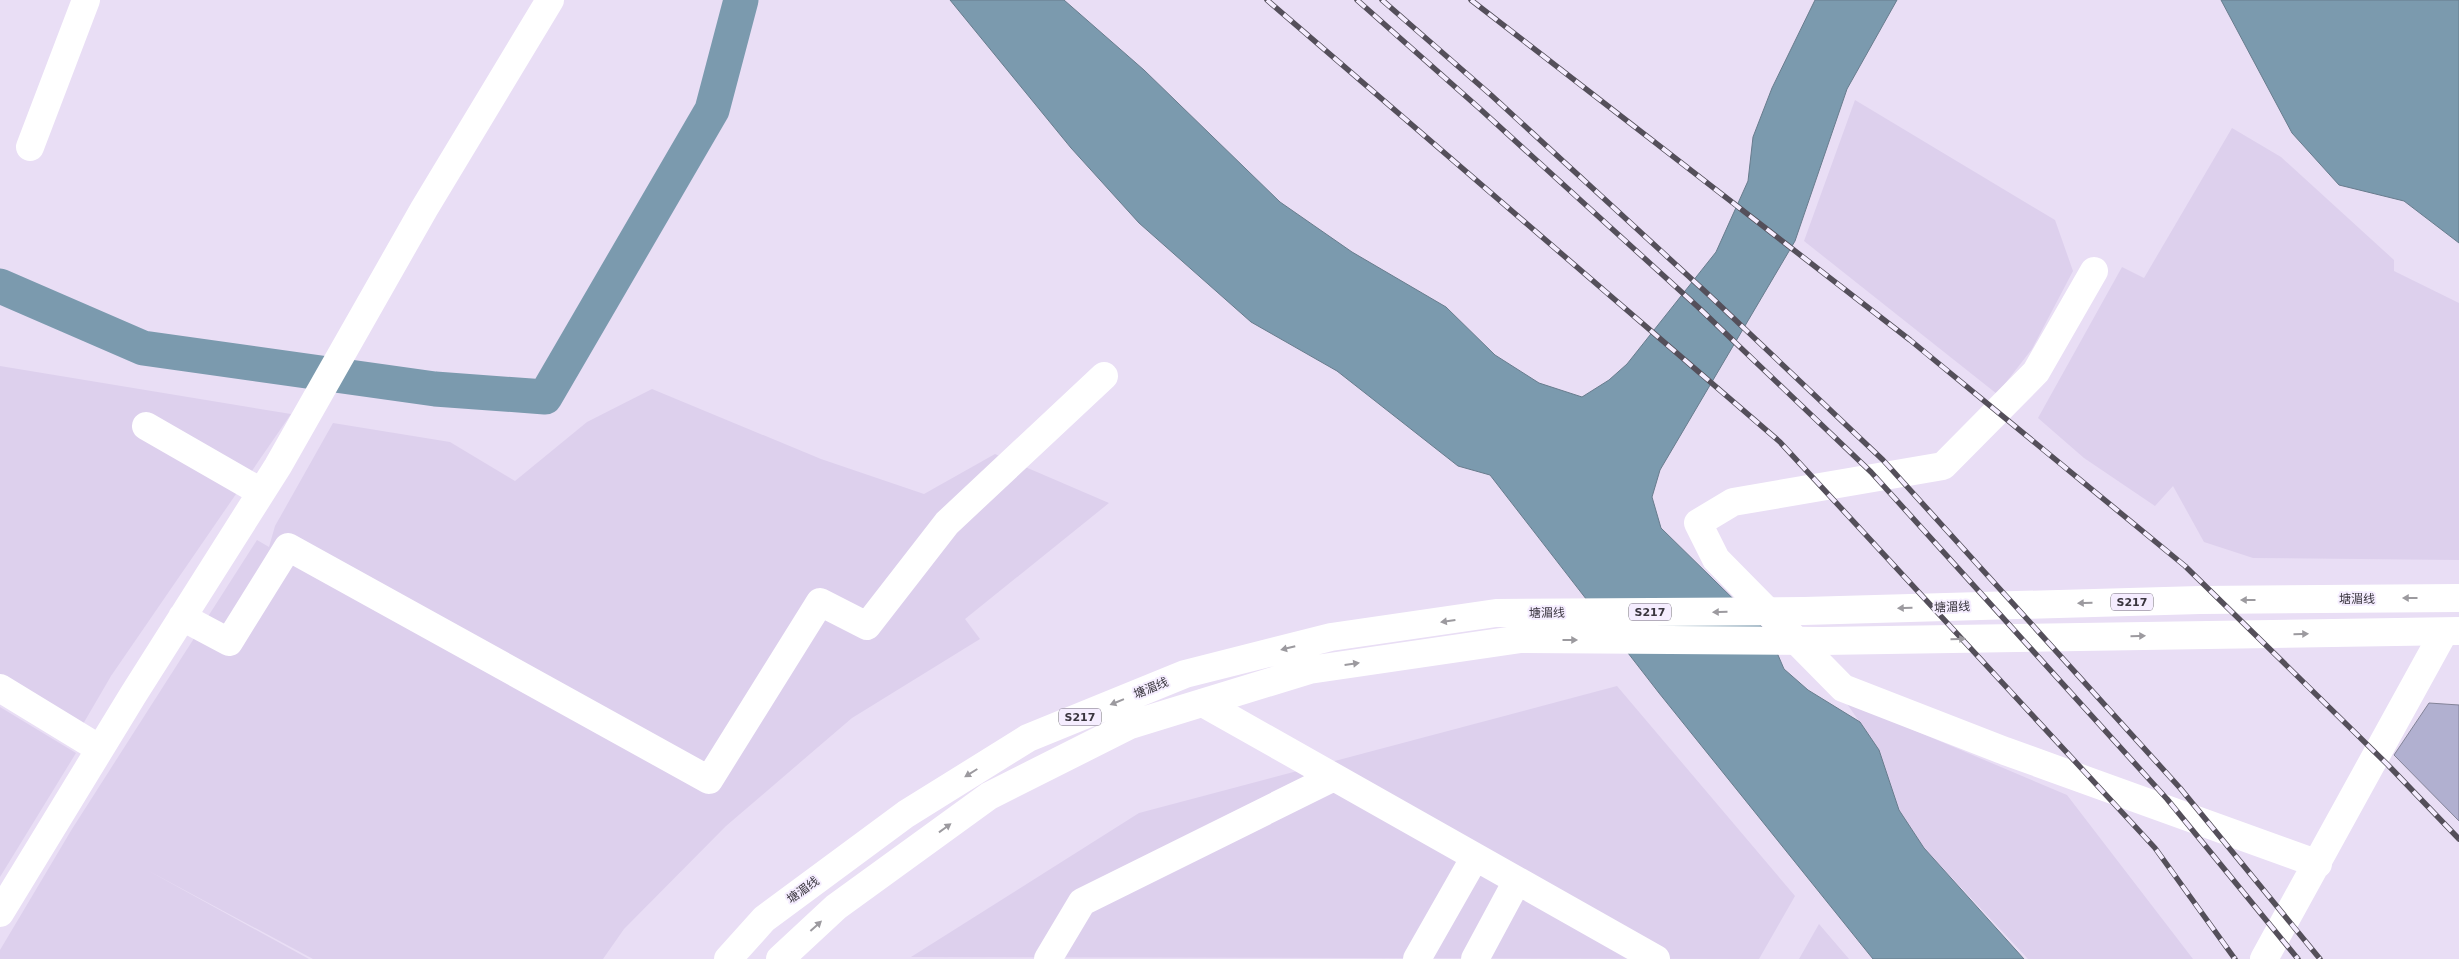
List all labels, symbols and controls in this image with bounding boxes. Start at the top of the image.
street label: 塘湄线 [2339,592,2375,606]
road number: S217 [2111,594,2153,610]
one-way arrow [2402,594,2418,602]
one-way arrow [2240,596,2256,604]
street label: 塘湄线 [1934,599,1970,615]
one-way arrow [2077,599,2093,607]
road number: S217 [1629,604,1671,620]
one-way arrow [1897,604,1913,612]
street label: 塘湄线 [1529,606,1565,620]
one-way arrow [1712,608,1728,616]
one-way arrow [1440,617,1456,625]
one-way arrow [2293,630,2309,638]
one-way arrow [2130,632,2146,640]
one-way arrow [1950,635,1966,643]
one-way arrow [1562,636,1578,644]
one-way arrow [1281,644,1296,652]
one-way arrow [1344,660,1360,668]
street label: 塘湄线 [1132,675,1170,701]
one-way arrow [1109,698,1124,706]
road number: S217 [1059,709,1101,726]
one-way arrow [965,769,978,778]
one-way arrow [938,823,952,833]
street label: 塘湄线 [784,874,822,906]
one-way arrow [809,920,821,932]

